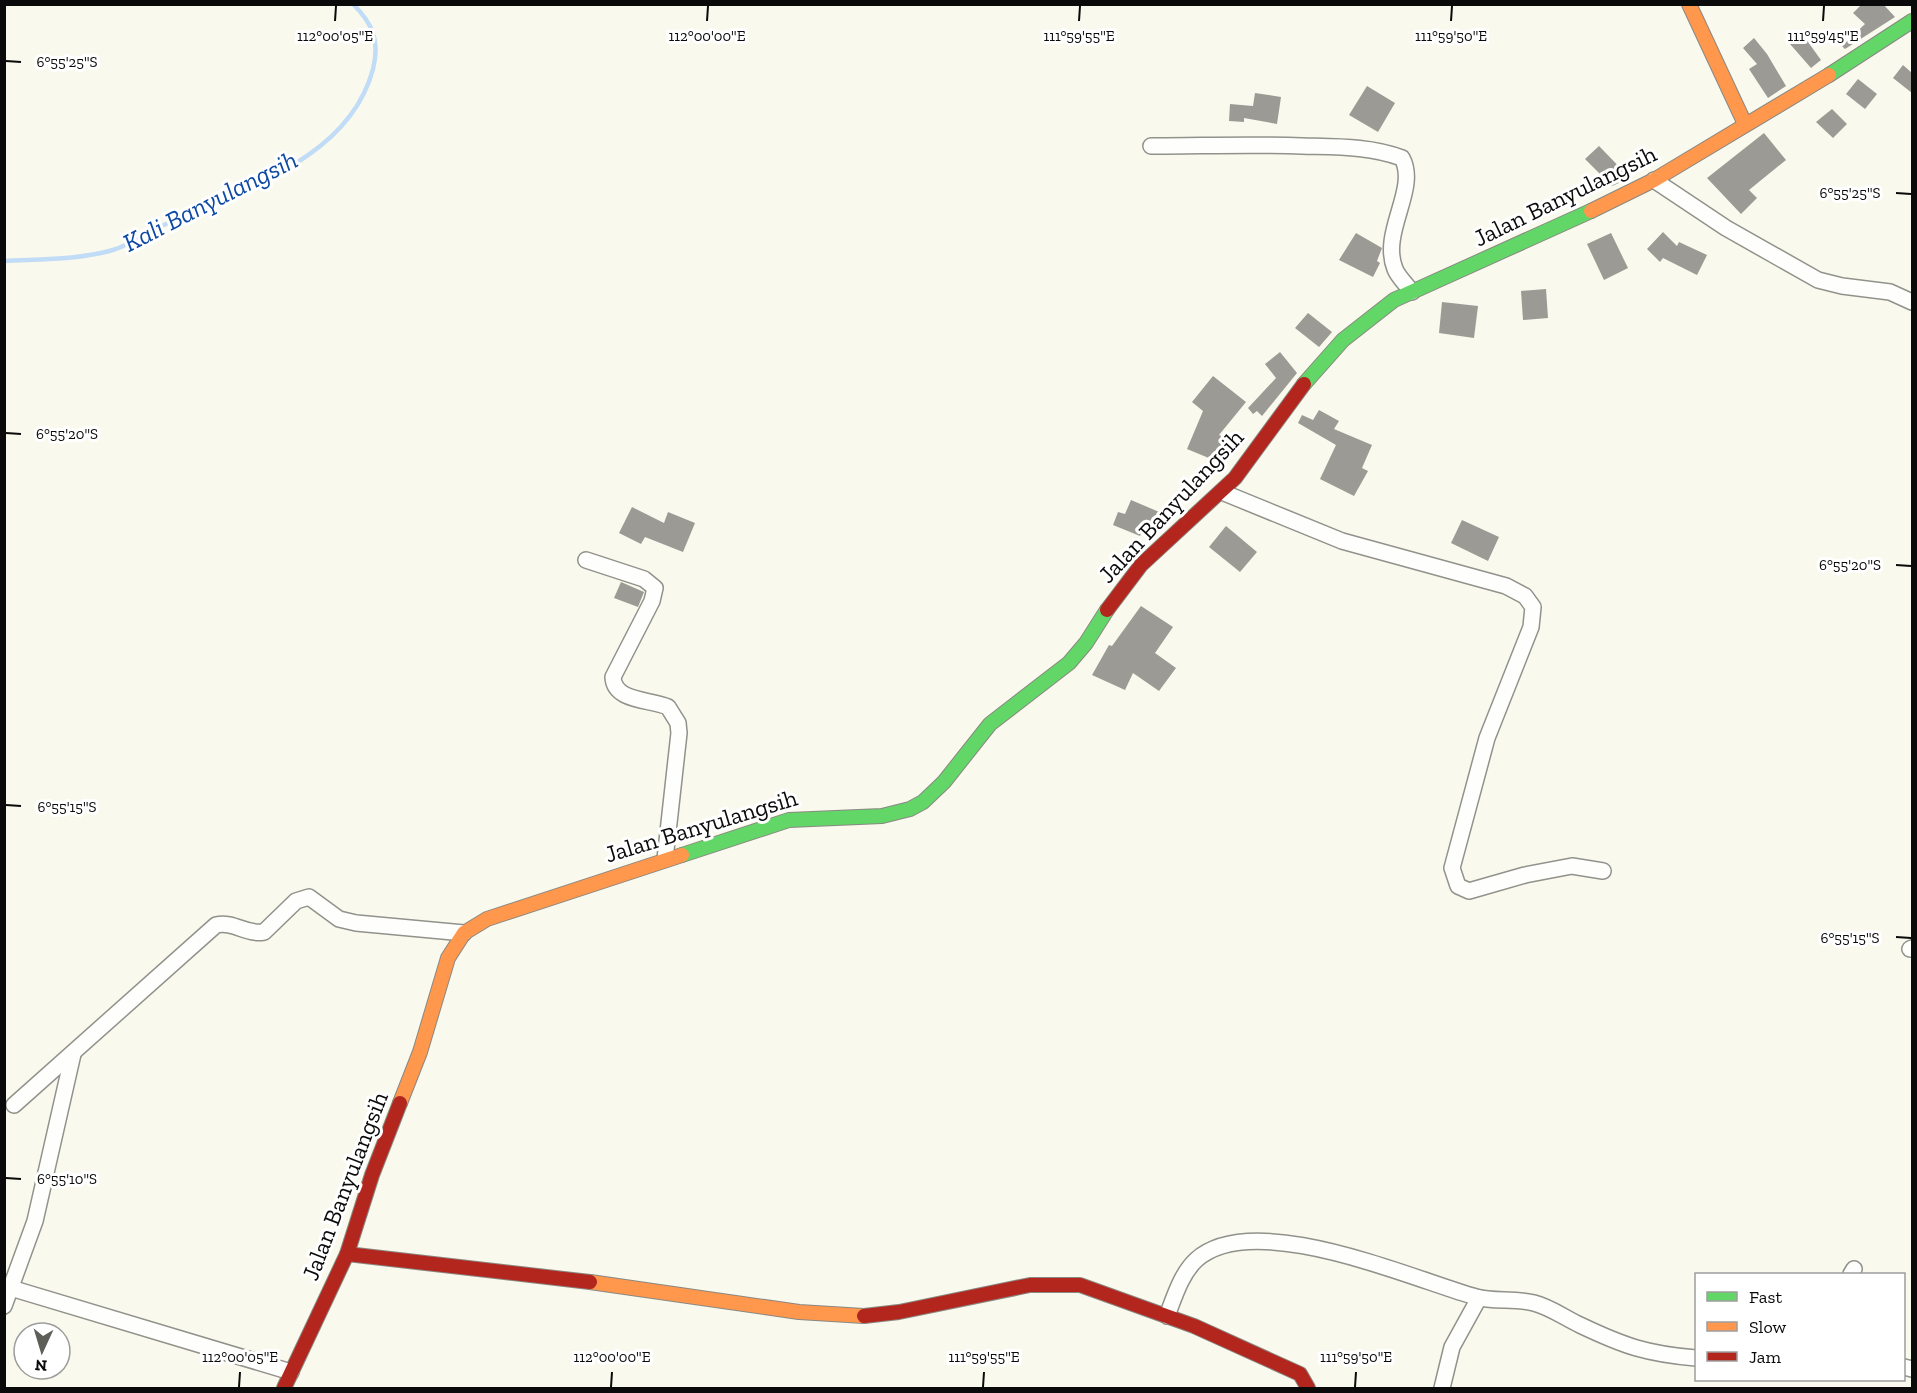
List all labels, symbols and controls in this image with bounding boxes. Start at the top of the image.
text: 112°00'05"E [297,27,373,45]
text: 112°00'00"E [668,27,746,45]
text: 111°59'55"E [1043,27,1115,45]
text: 111°59'50"E [1415,27,1487,45]
text: 111°59'45"E [1787,27,1859,45]
text: 6°55'25"S [36,53,98,71]
street label: Jalan Banyulangsih [1469,139,1661,252]
water label: Kali Banyulangsih [117,143,303,259]
text: 6°55'25"S [1819,184,1881,202]
street label: Jalan Banyulangsih [1092,422,1250,589]
text: 6°55'20"S [36,425,98,443]
text: 6°55'20"S [1819,556,1881,574]
street label: Jalan Banyulangsih [601,782,801,869]
text: 6°55'15"S [37,798,97,816]
text: 6°55'15"S [1820,929,1880,947]
street label: Jalan Banyulangsih [295,1087,394,1284]
text: 6°55'10"S [37,1170,97,1188]
legend [1695,1273,1905,1381]
text: Fast [1749,1286,1782,1308]
text: Slow [1749,1316,1786,1338]
north arrow [12,1321,72,1381]
text: Jam [1749,1346,1781,1368]
text: 112°00'05"E [202,1348,278,1366]
text: 112°00'00"E [573,1348,651,1366]
text: 111°59'55"E [948,1348,1020,1366]
text: 111°59'50"E [1320,1348,1392,1366]
text: N [34,1356,48,1375]

